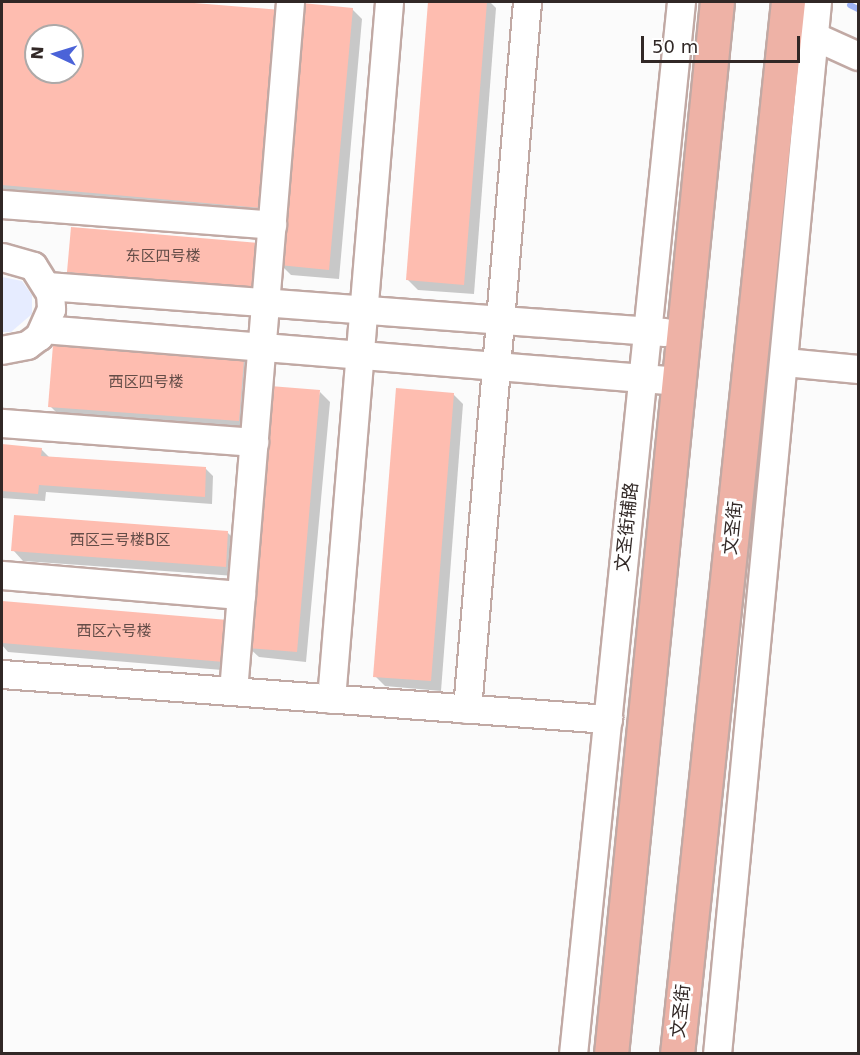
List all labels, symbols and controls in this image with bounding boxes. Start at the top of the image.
north arrow [24,24,84,84]
scale bar [644,24,803,62]
text: 50 m [652,36,698,57]
text: N [28,46,47,60]
house number: 东区四号楼 [126,248,200,266]
house number: 西区四号楼 [109,374,183,392]
street label: 文圣街辅路 [612,481,642,573]
street label: 文圣街 [719,500,747,556]
house number: 西区三号楼B区 [70,532,170,550]
house number: 西区六号楼 [77,623,151,641]
street label: 文圣街 [667,983,695,1039]

